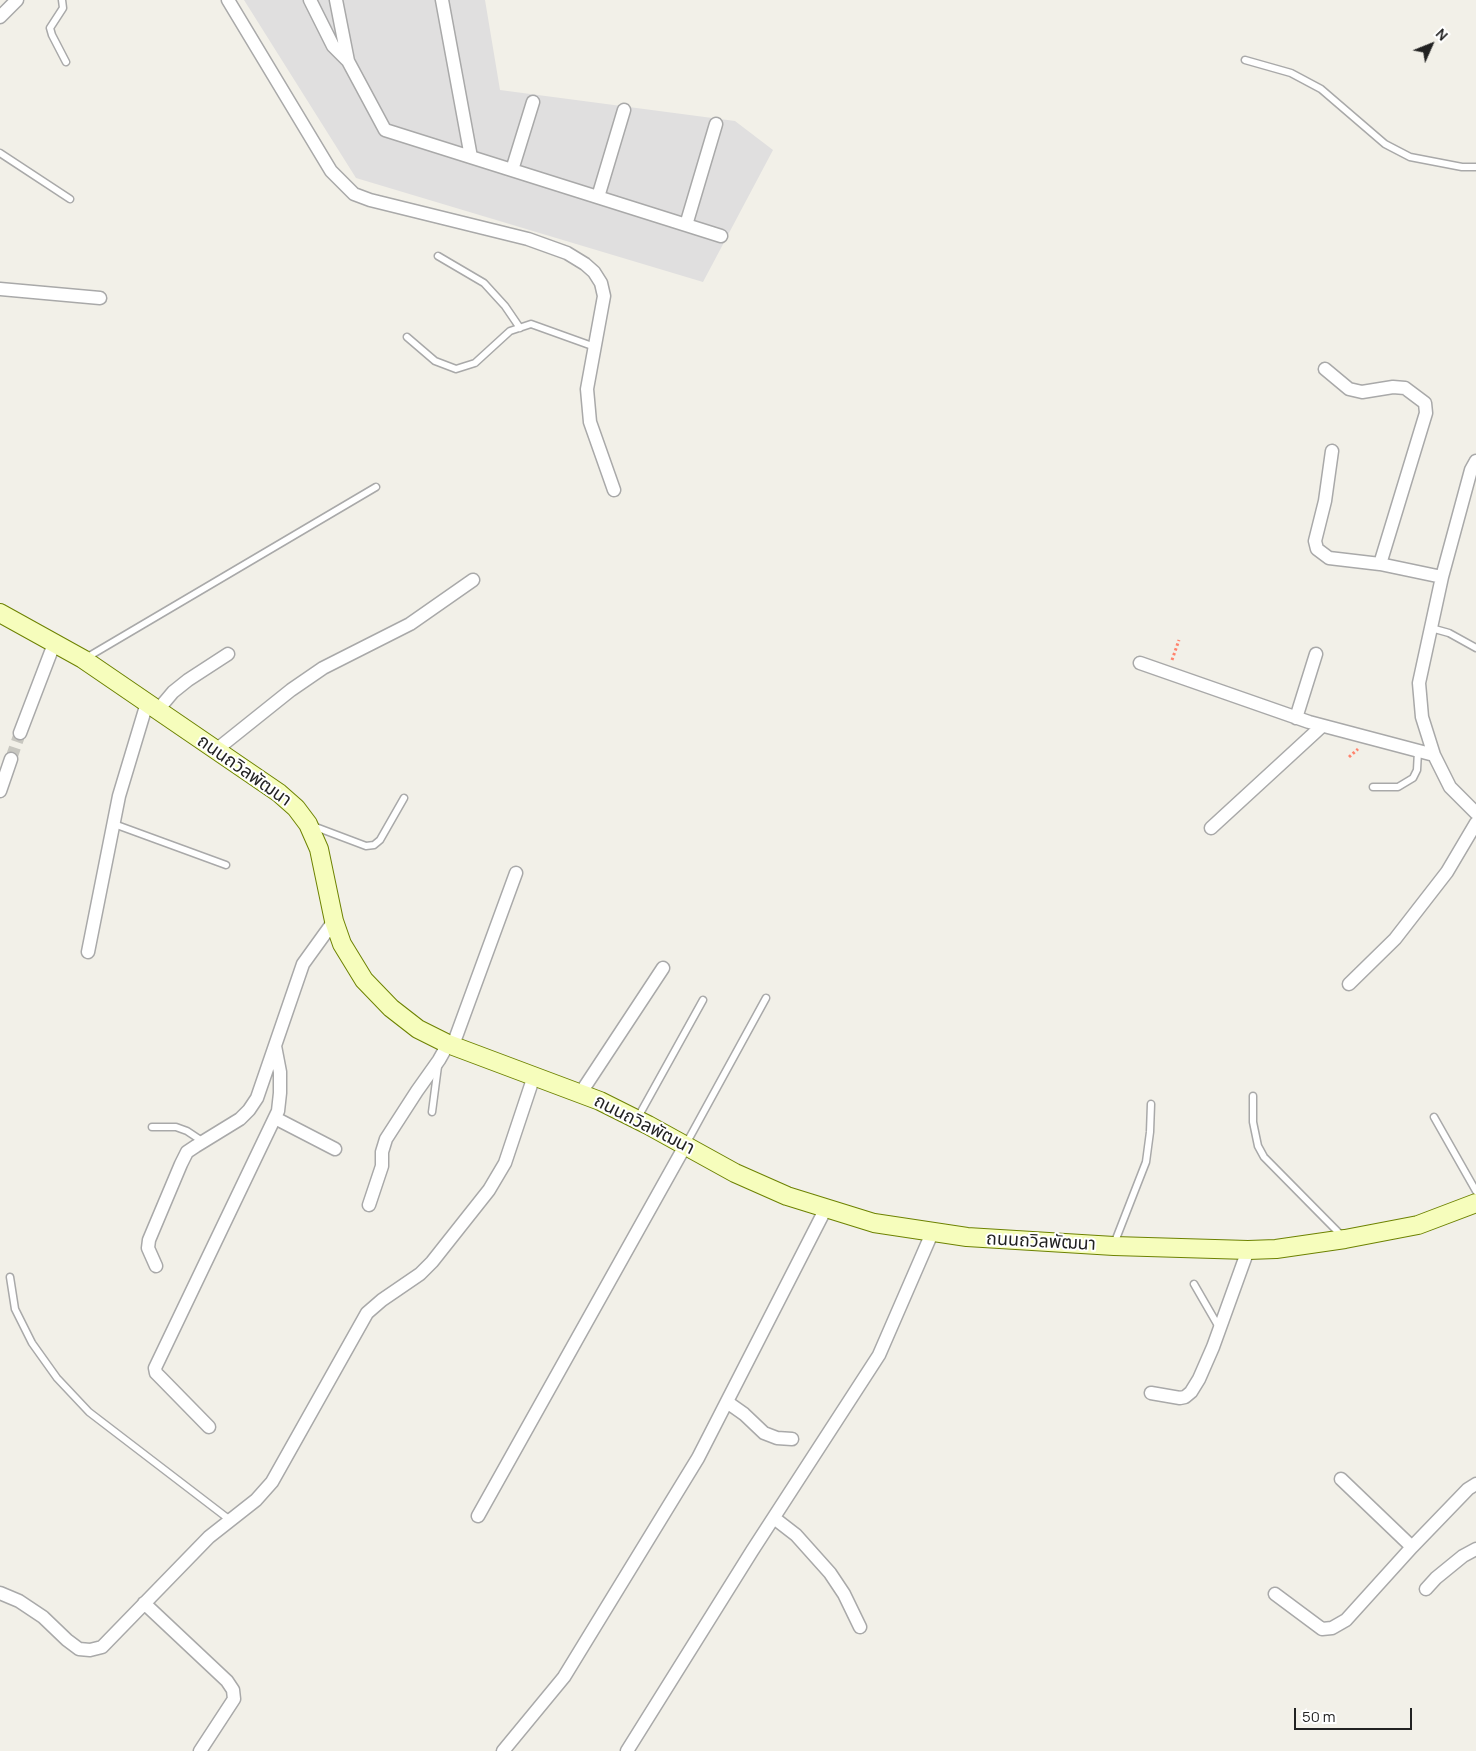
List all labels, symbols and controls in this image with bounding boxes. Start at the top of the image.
north arrow [1406,20,1456,70]
text: N [1432,24,1452,44]
street label: ถนนถวิลพัฒนา [193,731,295,811]
street label: ถนนถวิลพัฒนา [590,1090,698,1160]
street label: ถนนถวิลพัฒนา [986,1228,1096,1256]
scale bar [1296,1698,1414,1730]
text: 50 m [1302,1706,1336,1727]

